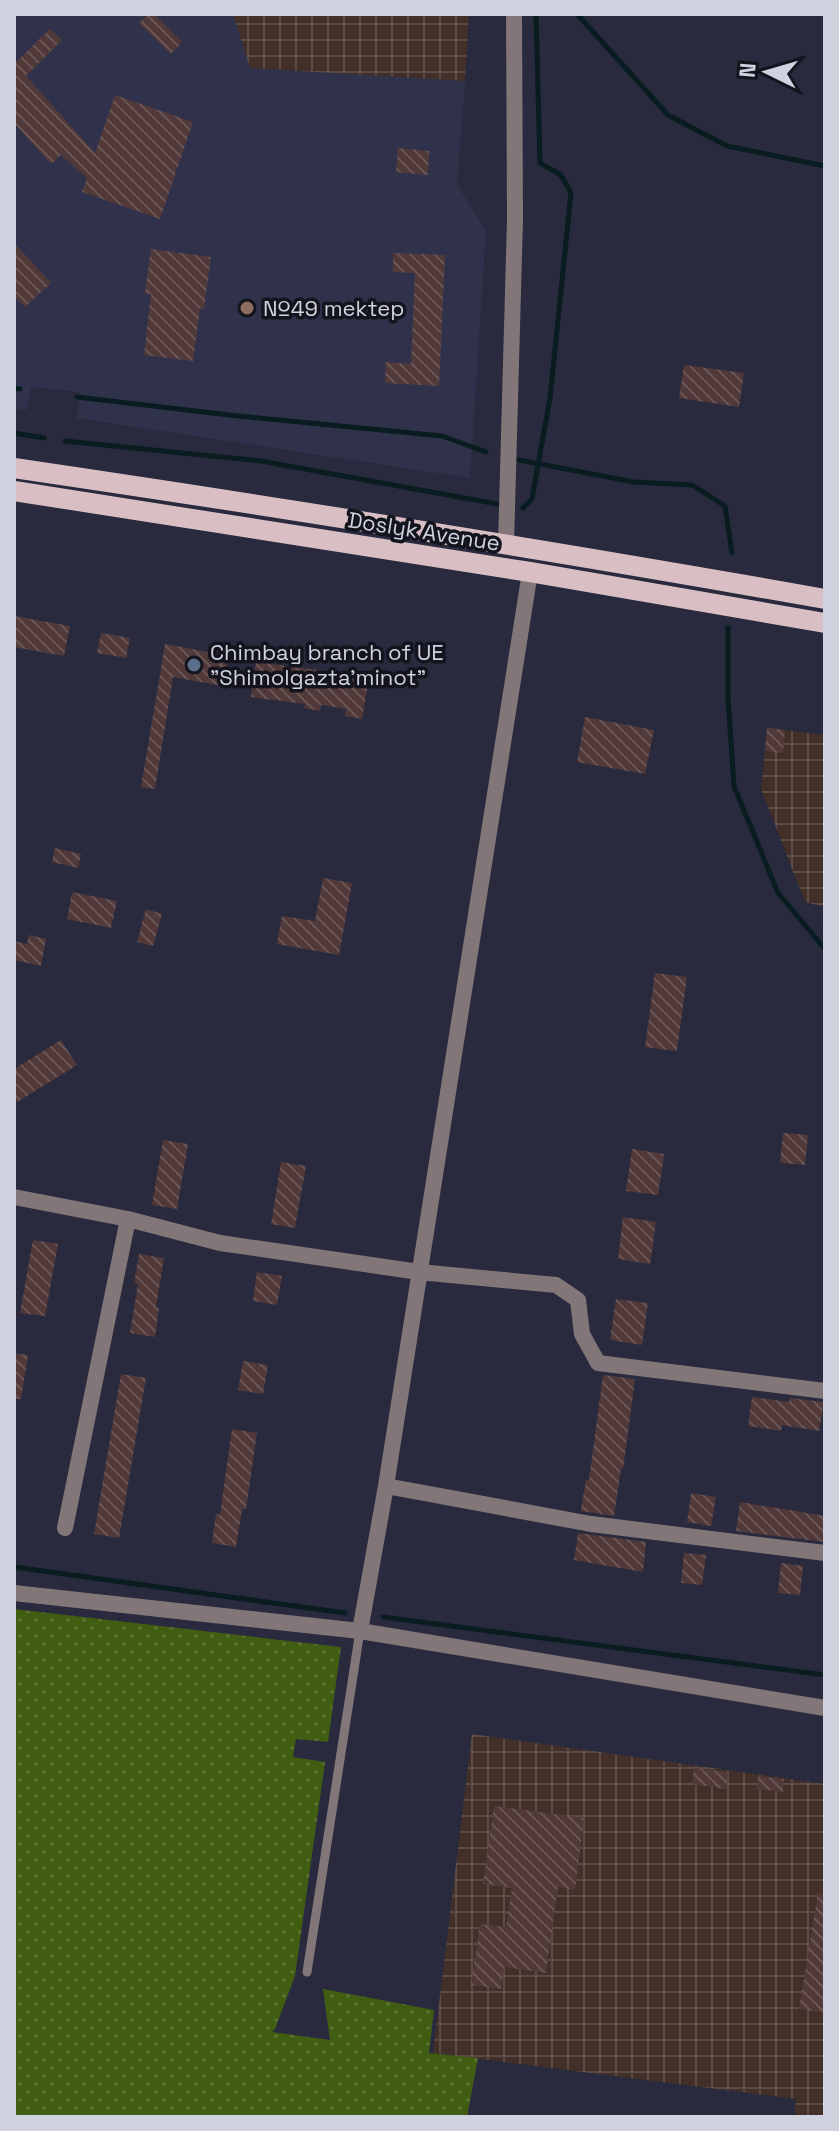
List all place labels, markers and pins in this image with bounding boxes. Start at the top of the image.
place label: №49 mektep [263,294,404,322]
marker: №49 mektep [238,299,256,317]
place label: Chimbay branch of UE "Shimolgazta'minot" [210,638,444,691]
marker: Chimbay branch of UE "Shimolgazta'minot" [185,656,203,674]

